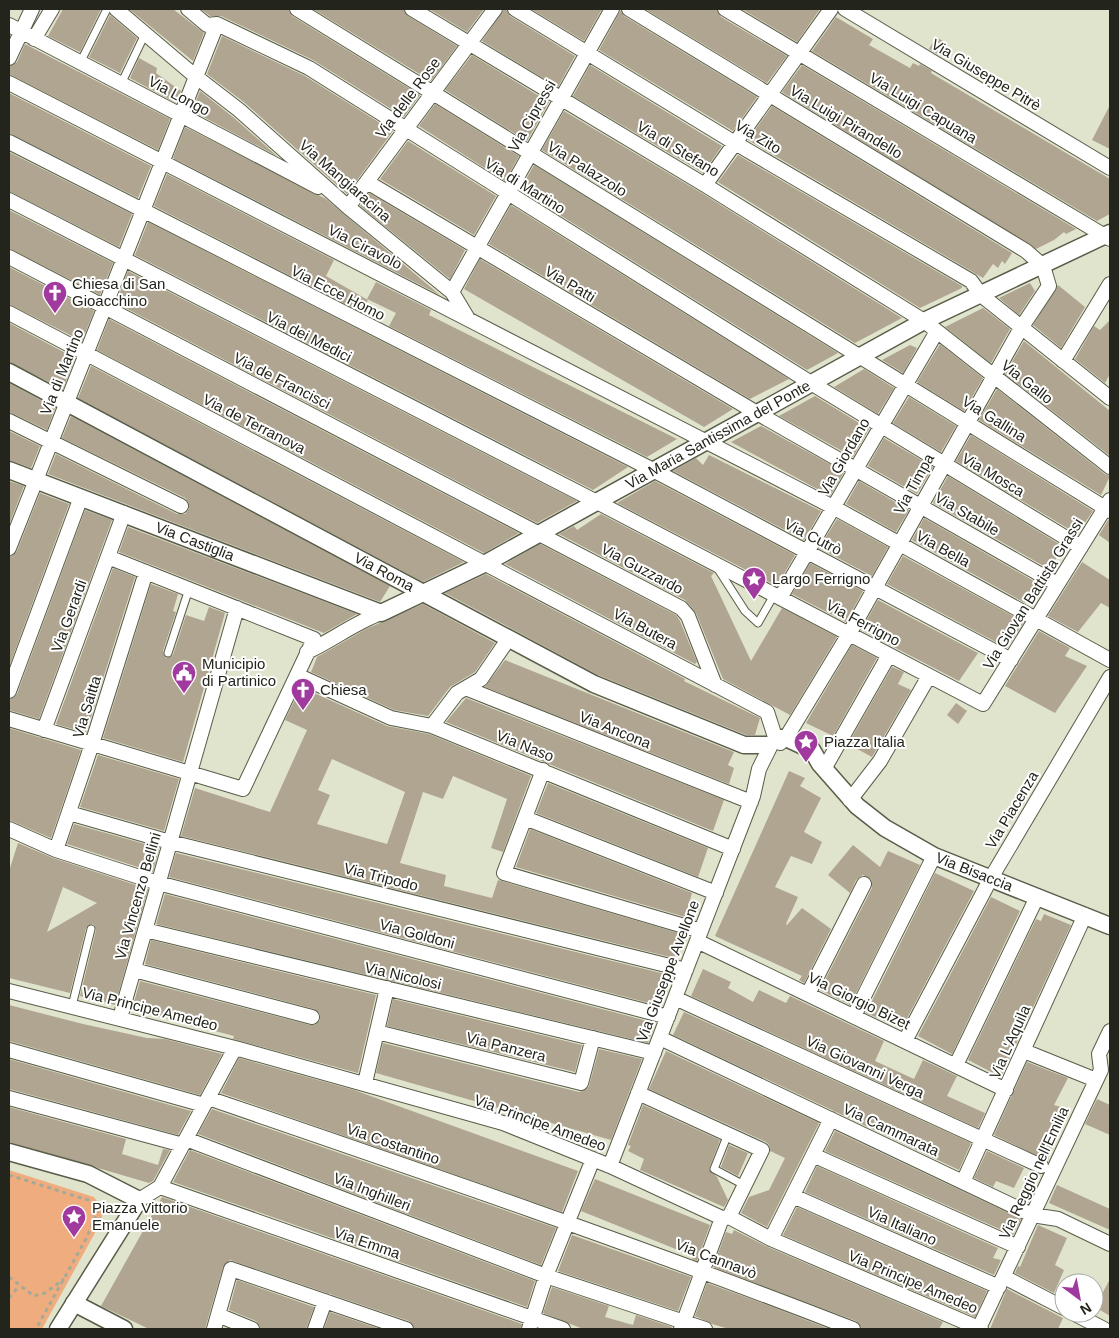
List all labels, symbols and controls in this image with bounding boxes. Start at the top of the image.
street label: Via Giuseppe Pitrè [928,35,1044,114]
street label: Via delle Rose [372,54,443,141]
street label: Via Luigi Capuana [866,69,981,147]
street label: Via Longo [146,72,213,119]
street label: Via Cipressi [504,77,559,155]
street label: Via Luigi Pirandello [787,81,906,162]
street label: Via Zito [732,116,784,157]
street label: Via di Stefano [634,117,723,180]
street label: Via Mangiaracina [296,136,395,225]
street label: Via Palazzolo [544,137,630,200]
street label: Via di Martino [482,154,569,217]
street label: Via Ciravolo [325,221,405,272]
street label: Via Ecce Homo [288,262,388,324]
street label: Via Patti [542,262,598,305]
place label: Chiesa di San Gioacchino [72,275,165,309]
church icon: Chiesa di San Gioacchino [42,280,68,314]
street label: Via dei Medici [264,308,355,365]
street label: Via di Martino [37,326,87,417]
street label: Via de Francisci [231,349,334,412]
street label: Via Gallo [998,356,1056,407]
street label: Via Maria Santissima del Ponte [623,377,813,492]
street label: Via de Terranova [200,390,309,457]
street label: Via Gallina [959,392,1030,445]
street label: Via Giordano [814,415,873,499]
street label: Via Mosca [959,449,1028,500]
street label: Via Timpa [890,450,937,517]
street label: Via Stabile [932,488,1002,539]
street label: Via Cutrò [782,515,845,558]
street label: Via Giovan Battista Grassi [979,515,1086,672]
street label: Via Castiglia [153,518,237,564]
street label: Via Bella [913,527,974,571]
street label: Via Guzzardo [598,540,686,597]
street label: Via Roma [351,549,418,595]
place icon: Largo Ferrigno [741,566,767,600]
place label: Largo Ferrigno [772,570,870,587]
street label: Via Gerardi [48,577,89,654]
street label: Via Ferrigno [823,596,903,649]
street label: Via Butera [610,605,681,653]
place label: Municipio di Partinico [202,655,276,689]
public building icon: Municipio di Partinico [171,660,197,694]
street label: Via Saitta [69,673,104,740]
church icon: Chiesa [290,677,316,711]
place label: Chiesa [320,681,367,698]
street label: Via Ancona [577,707,654,752]
street label: Via Naso [494,726,556,765]
place icon: Piazza Italia [793,729,819,763]
place label: Piazza Italia [824,733,906,750]
street label: Via Piacenza [982,767,1042,852]
street label: Via Vincenzo Bellini [111,830,164,961]
street label: Via Bisaccia [933,849,1016,895]
street label: Via Tripodo [342,859,420,894]
street label: Via Giuseppe Avellone [633,898,702,1044]
street label: Via Goldoni [378,915,457,952]
street label: Via Nicolosi [363,958,443,993]
street label: Via Giorgio Bizet [805,968,914,1033]
street label: Via Principe Amedeo [81,983,220,1034]
street label: Via L'Aquila [986,1002,1034,1081]
street label: Via Panzera [465,1028,548,1065]
street label: Via Giovanni Verga [804,1032,927,1102]
street label: Via Principe Amedeo [472,1091,608,1154]
street label: Via Cammarata [841,1100,942,1159]
street label: Via Reggio nell'Emilia [995,1103,1072,1242]
street label: Via Costantino [344,1120,442,1167]
street label: Via Inghilleri [331,1169,413,1214]
place label: Piazza Vittorio Emanuele [92,1199,188,1233]
street label: Via Italiano [865,1203,939,1248]
place icon: Piazza Vittorio Emanuele [61,1204,87,1238]
street label: Via Emma [332,1223,403,1262]
street label: Via Cannavò [673,1235,759,1282]
street label: Via Principe Amedeo [846,1247,980,1317]
north arrow [1054,1273,1104,1323]
text: N [1077,1300,1094,1318]

